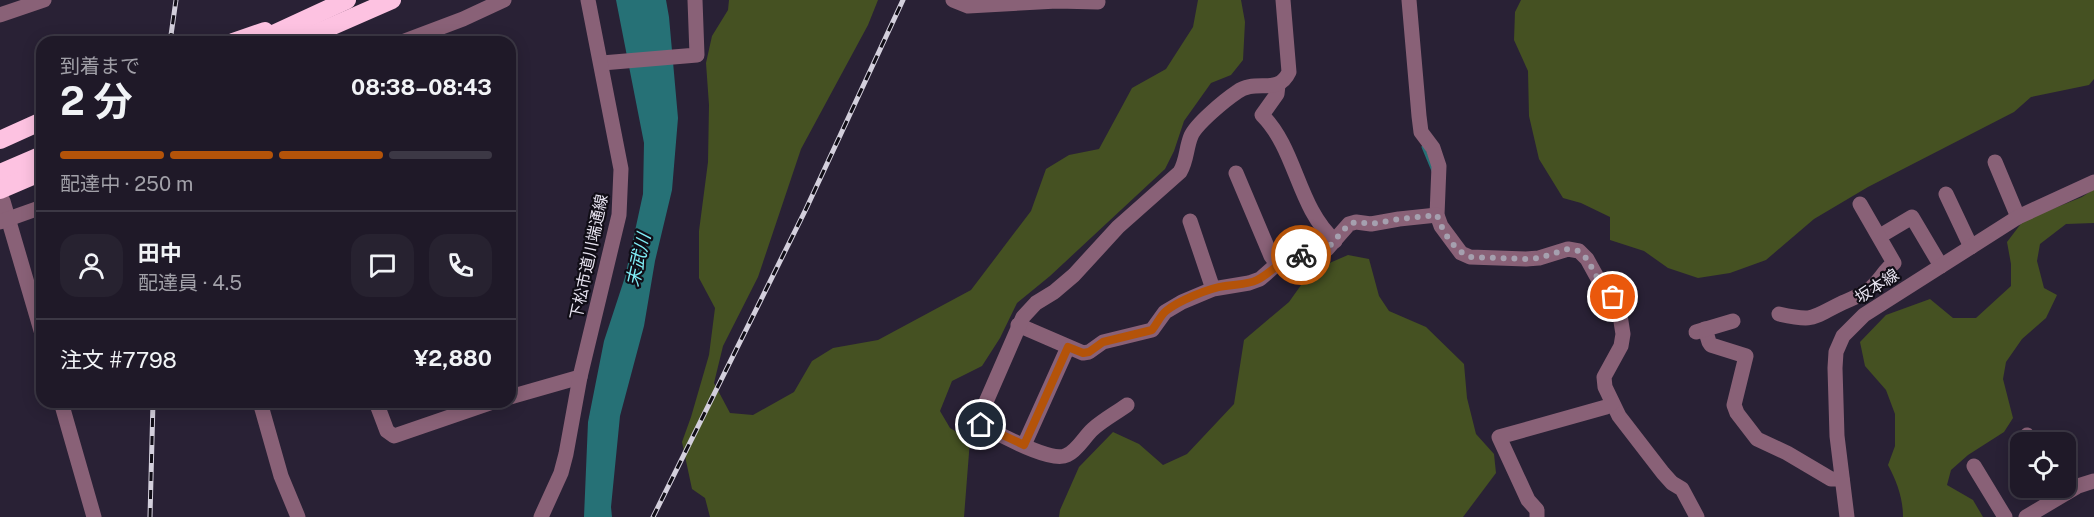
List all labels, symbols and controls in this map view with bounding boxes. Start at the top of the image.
text: 到着まで [60,54,140,78]
text: 08:38–08:43 [351,74,492,100]
text: 2 分 [60,78,133,124]
text: 配達中 · 250 m [60,172,193,196]
street label: 下松市道川端通線 [566,192,612,322]
courier [1271,225,1331,285]
water label: 末武川 [622,229,655,289]
button: person [60,234,123,297]
button: chat [351,234,414,297]
button: phone [429,234,492,297]
icon: bike [1285,239,1318,272]
text: 田中 [138,240,182,266]
street label: 坂本線 [1852,265,1902,307]
text: 配達員 · 4.5 [138,271,242,295]
pin [1587,271,1638,322]
icon: bag [1596,280,1629,313]
text: ¥2,880 [414,345,492,371]
text: 注文 #7798 [60,347,177,373]
pin [955,399,1006,450]
icon: home [964,408,997,441]
map controls [2010,432,2076,498]
button: locate [2010,432,2076,498]

